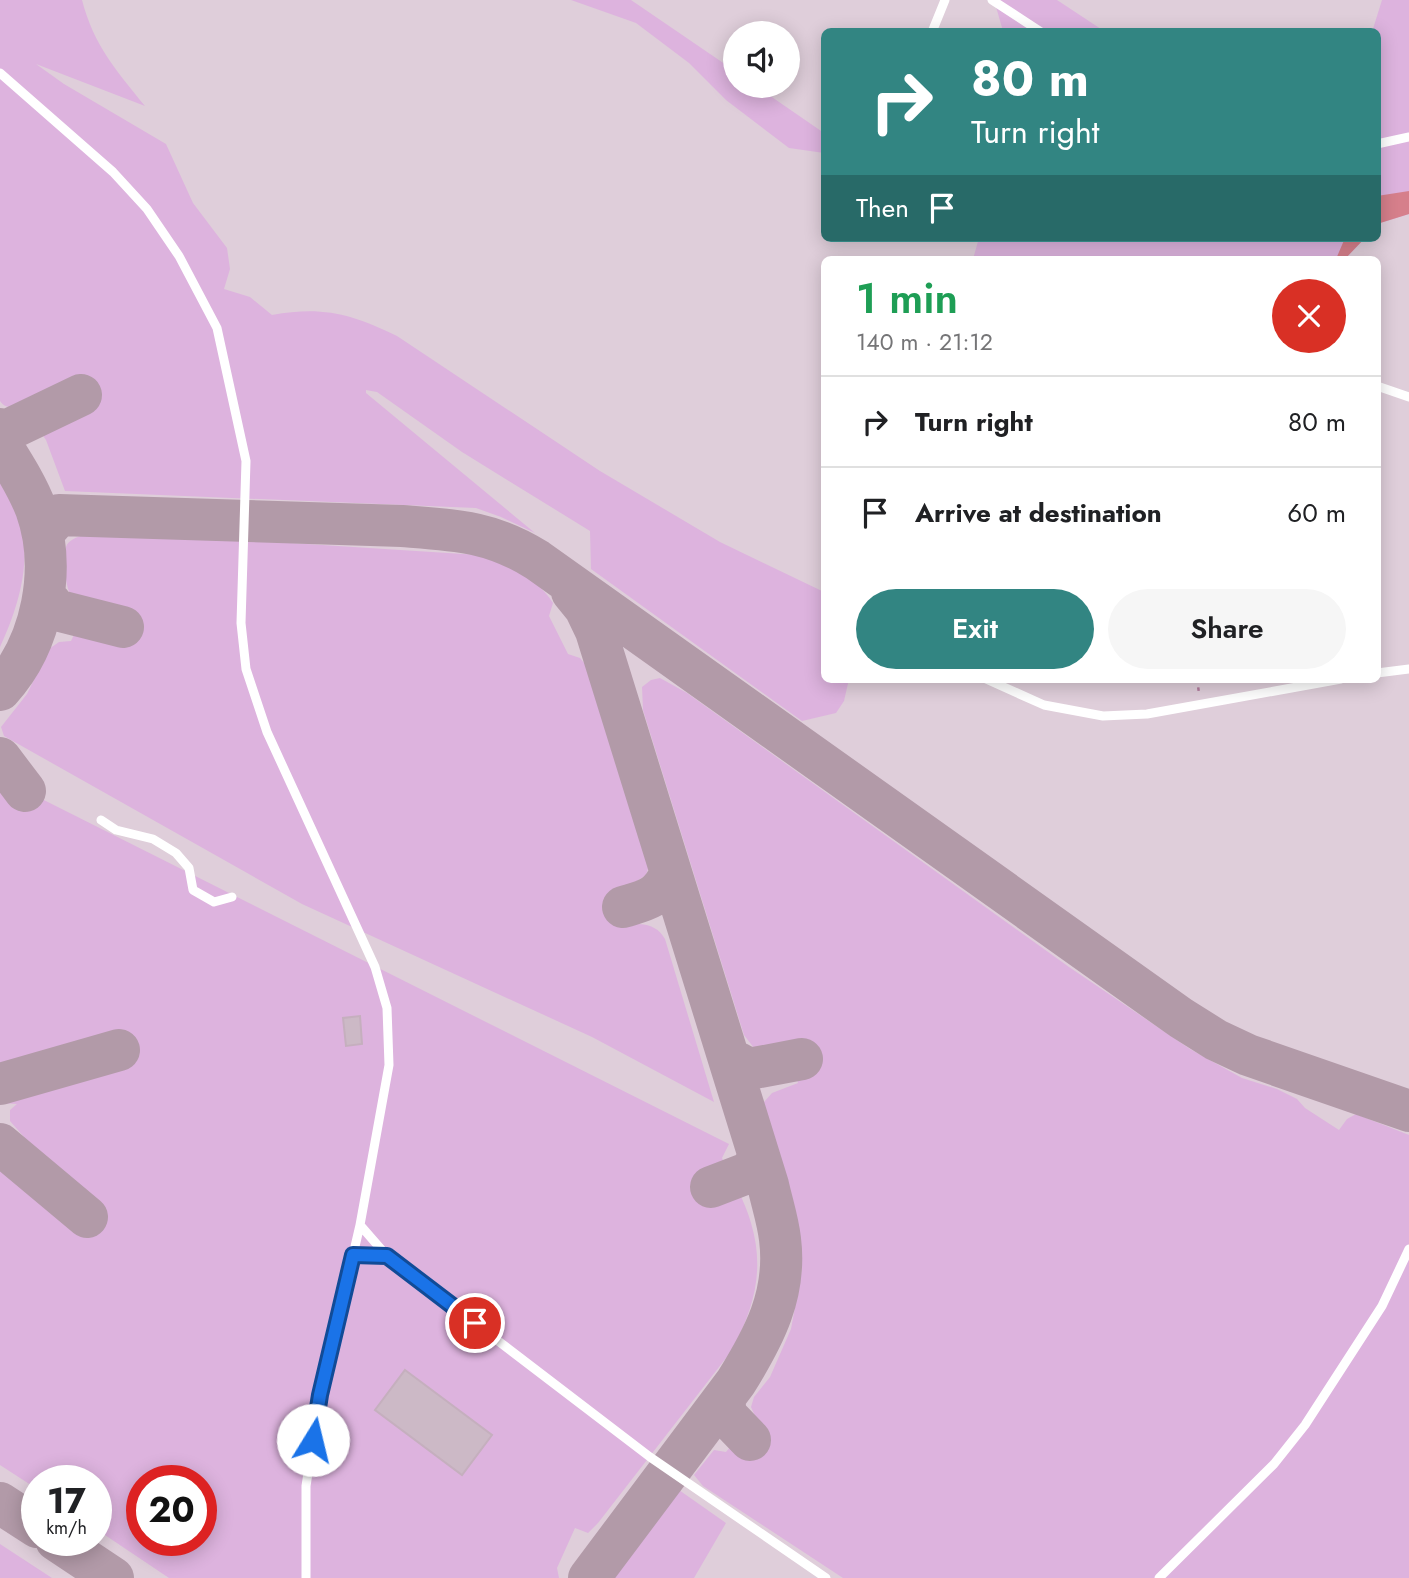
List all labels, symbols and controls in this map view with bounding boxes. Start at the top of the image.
map controls [723,21,800,98]
button: sound [723,21,800,98]
text: 80 m [971,44,1089,114]
icon: right [856,56,947,147]
text: Turn right [971,109,1100,155]
text: Then [856,189,909,227]
icon: arrive [923,189,961,227]
text: 1 min [856,268,958,329]
button: close [1272,279,1346,353]
text: 140 m · 21:12 [856,325,993,359]
icon: right [856,403,894,441]
text: Turn right [915,403,1033,441]
text: 80 m [1288,403,1346,441]
icon: arrive [856,494,894,532]
text: Arrive at destination [915,494,1162,532]
text: 60 m [1287,494,1346,532]
button: Exit [856,589,1094,669]
button: Share [1108,589,1346,669]
pin [445,1293,505,1353]
icon: arrive [456,1304,494,1342]
position arrow [276,1403,350,1477]
speed limit sign: 20 [126,1465,217,1556]
text: 17 [47,1476,86,1526]
text: km/h [46,1515,87,1541]

